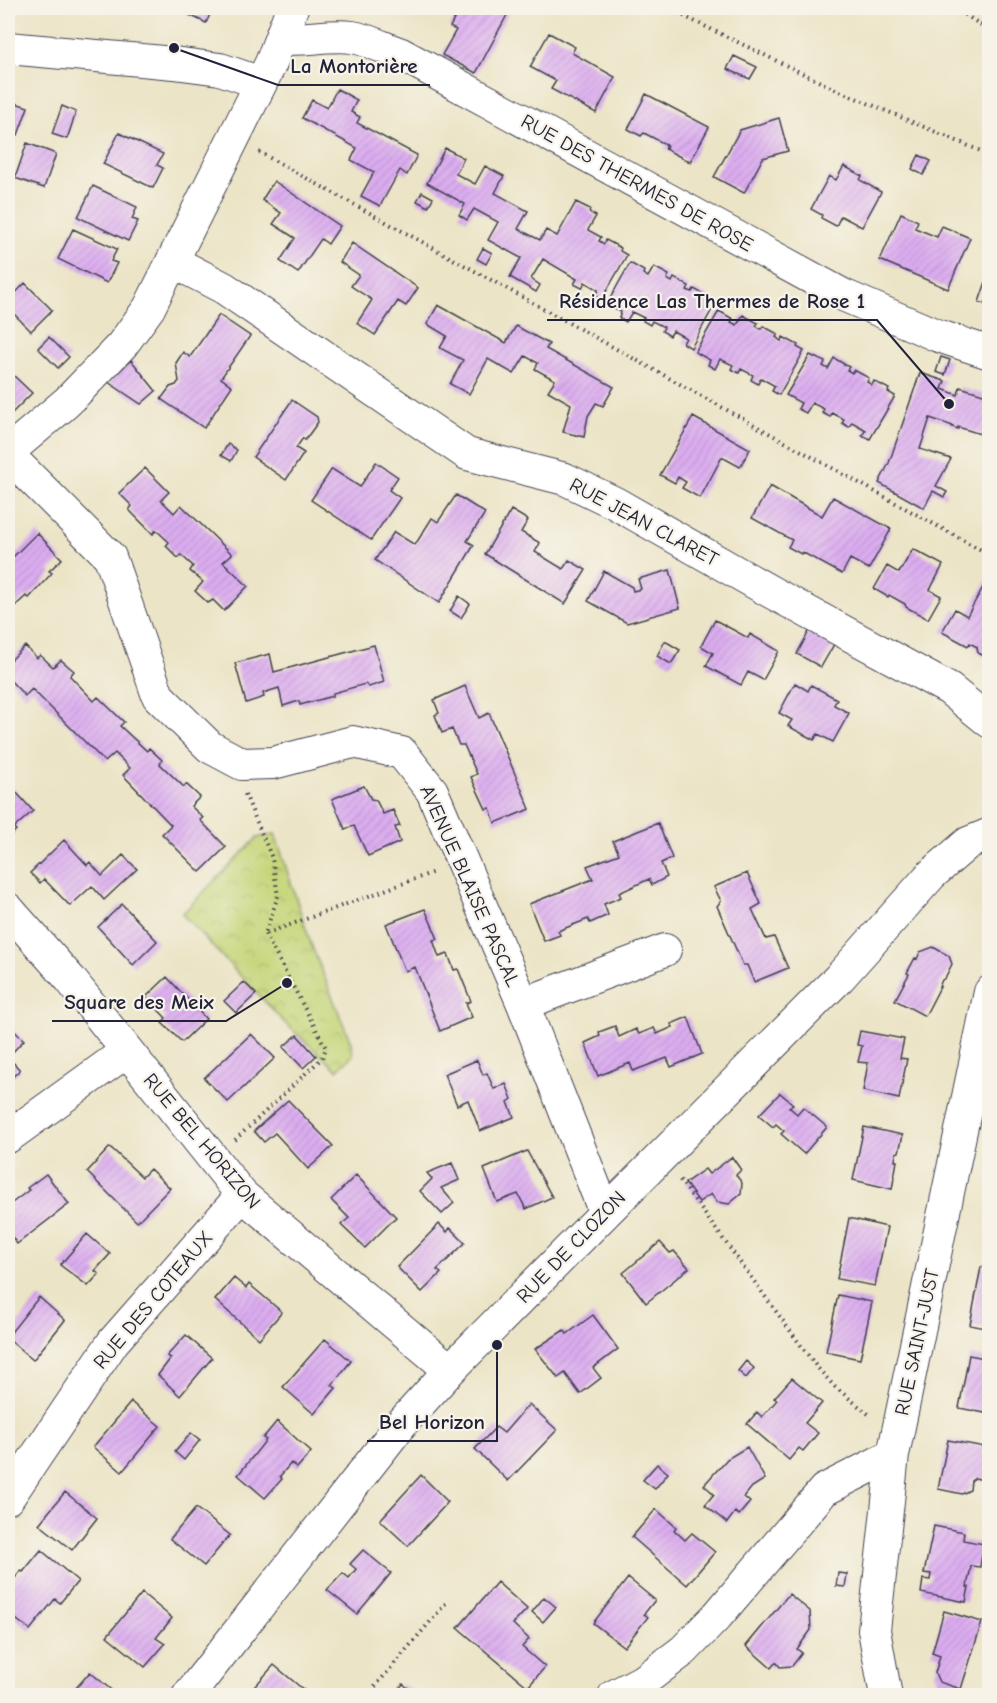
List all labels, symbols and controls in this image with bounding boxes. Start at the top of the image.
callout: La Montorière [278,46,430,85]
text: La Montorière [290,54,418,78]
street label: RUE DES THERMES DE ROSE [517,110,757,256]
callout: Résidence Las Thermes de Rose 1 [547,281,877,320]
text: Résidence Las Thermes de Rose 1 [559,289,865,313]
street label: RUE JEAN CLARET [566,473,723,571]
street label: AVENUE BLAISE PASCAL [415,782,525,990]
callout: Square des Meix [52,982,226,1021]
text: Square des Meix [64,990,215,1014]
street label: RUE BEL HORIZON [139,1069,265,1213]
street label: RUE DE CLOZON [512,1186,630,1308]
street label: RUE DES COTEAUX [89,1226,217,1374]
street label: RUE SAINT-JUST [890,1266,944,1418]
callout: Bel Horizon [367,1402,497,1441]
text: Bel Horizon [379,1410,485,1434]

